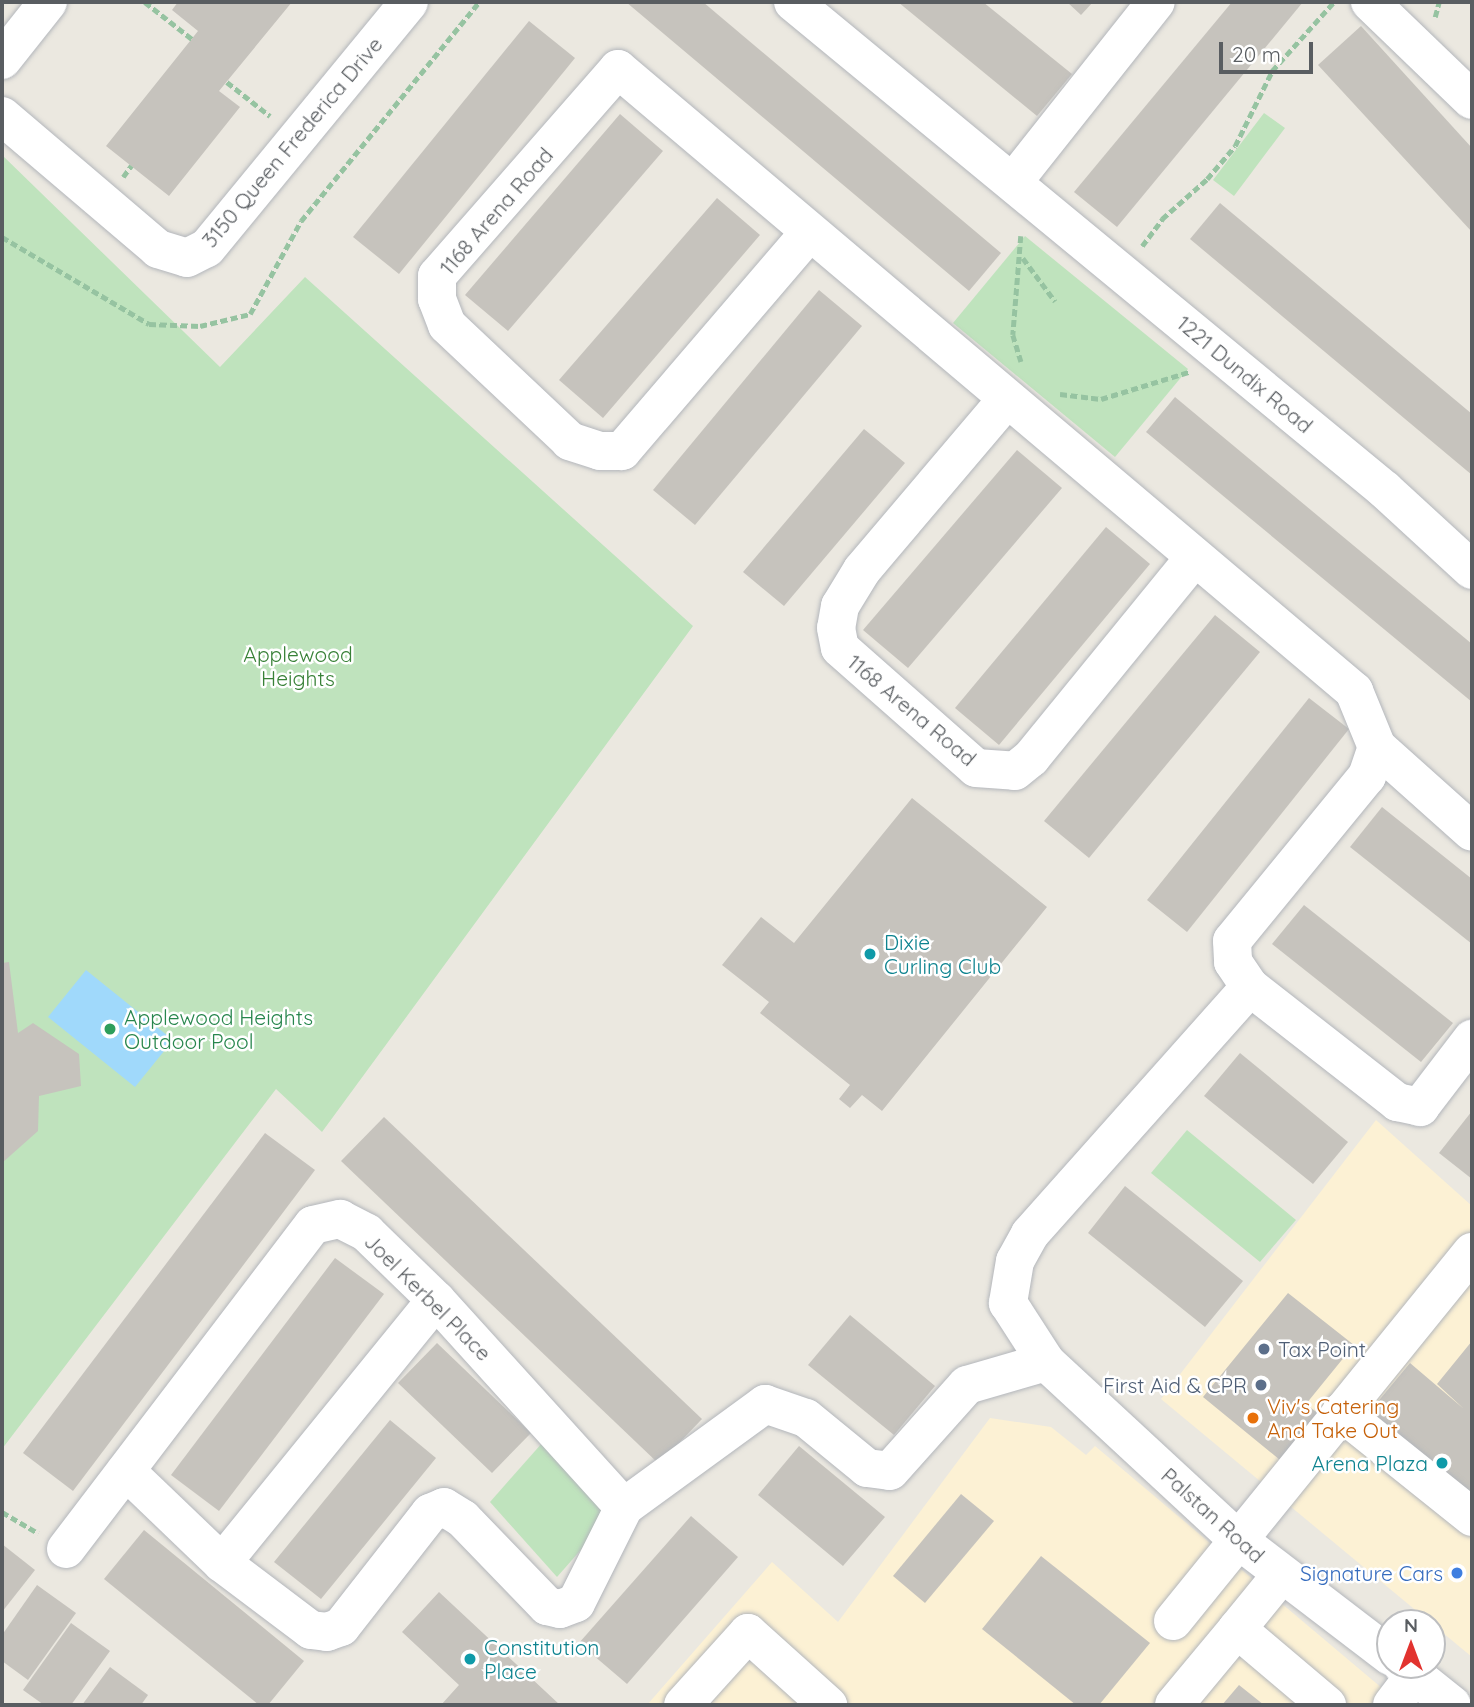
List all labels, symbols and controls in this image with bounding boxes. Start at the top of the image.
scale bar [1222,28,1316,72]
street label: 3150 Queen Frederica Drive [197,32,387,252]
text: 20 m [1232,41,1281,67]
street label: 1168 Arena Road [434,142,558,280]
street label: 1221 Dundix Road [1172,310,1318,438]
park label: Applewood Heights [243,641,353,691]
street label: 1168 Arena Road [843,649,981,771]
place label: Dixie Curling Club [884,929,1001,979]
marker: Dixie Curling Club [862,946,878,962]
place label: Applewood Heights Outdoor Pool [124,1004,313,1054]
marker: Applewood Heights Outdoor Pool [102,1021,118,1037]
street label: Joel Kerbel Place [359,1228,497,1366]
place label: Tax Point [1278,1336,1366,1362]
marker: Tax Point [1256,1341,1272,1357]
place label: First Aid & CPR [1103,1372,1247,1398]
marker: First Aid & CPR [1253,1377,1269,1393]
place label: Viv's Catering And Take Out [1267,1393,1399,1443]
marker: Viv's Catering And Take Out [1245,1410,1261,1426]
place label: Arena Plaza [1311,1450,1428,1476]
marker: Arena Plaza [1434,1455,1450,1471]
street label: Palstan Road [1156,1462,1270,1568]
place label: Signature Cars [1300,1560,1443,1586]
marker: Signature Cars [1449,1565,1465,1581]
north arrow [1376,1609,1446,1679]
text: N [1404,1613,1418,1637]
place label: Constitution Place [484,1634,599,1684]
marker: Constitution Place [462,1651,478,1667]

